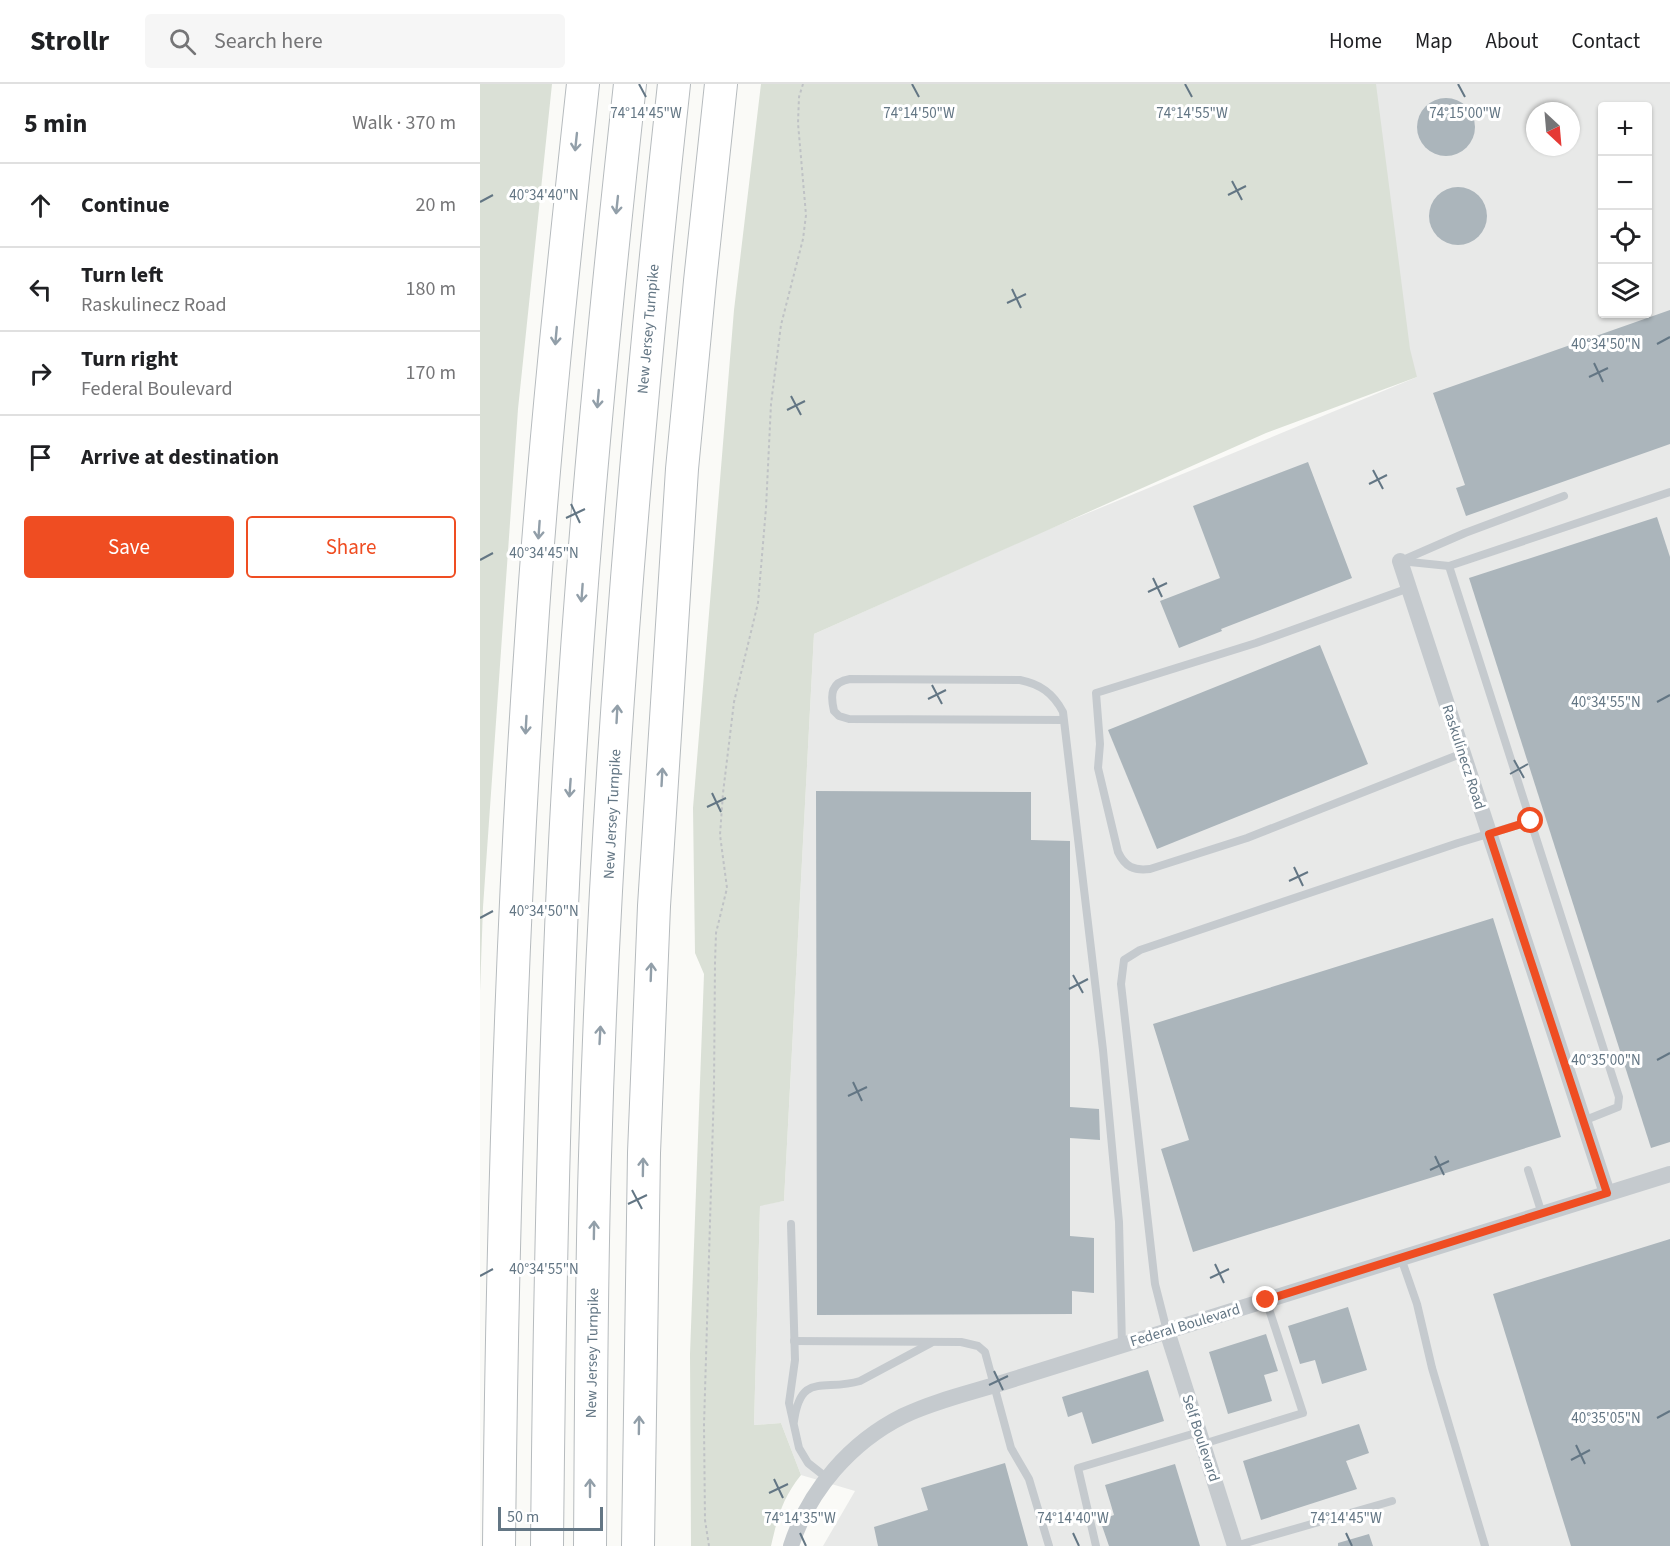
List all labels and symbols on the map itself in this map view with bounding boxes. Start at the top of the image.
north arrow [1526,102,1580,156]
text: 74°14'45"W [610,103,682,124]
text: 74°14'50"W [883,103,955,124]
text: 74°14'55"W [1156,103,1228,124]
text: 74°15'00"W [1429,103,1501,124]
one-way arrow [570,132,581,152]
text: 40°34'40"N [509,185,579,206]
one-way arrow [611,194,622,214]
street label: New Jersey Turnpike [632,263,665,395]
one-way arrow [550,326,561,346]
text: 40°34'50"N [1571,334,1641,355]
one-way arrow [592,388,603,408]
one-way arrow [533,520,544,540]
text: 40°34'45"N [509,543,579,564]
one-way arrow [577,583,588,603]
text: 40°34'55"N [1571,692,1641,713]
street label: Raskulinecz Road [1437,702,1490,812]
one-way arrow [612,705,623,725]
one-way arrow [520,714,531,734]
street label: New Jersey Turnpike [599,749,626,880]
one-way arrow [656,768,667,787]
one-way arrow [564,777,575,797]
route start [1517,807,1543,833]
text: 40°34'50"N [509,901,579,922]
one-way arrow [646,962,657,982]
one-way arrow [595,1025,606,1045]
text: 40°35'00"N [1571,1050,1641,1071]
one-way arrow [638,1157,649,1177]
one-way arrow [588,1220,600,1240]
text: 40°34'55"N [509,1259,579,1280]
route end [1252,1286,1278,1312]
street label: New Jersey Turnpike [581,1288,604,1418]
street label: Federal Boulevard [1128,1299,1243,1352]
street label: Self Boulevard [1177,1392,1225,1485]
text: 40°35'05"N [1571,1408,1641,1429]
one-way arrow [633,1415,645,1435]
one-way arrow [585,1478,596,1498]
scale bar [498,1504,603,1532]
text: 74°14'35"W [764,1508,836,1529]
text: 74°14'40"W [1037,1508,1109,1529]
text: 74°14'45"W [1310,1508,1382,1529]

